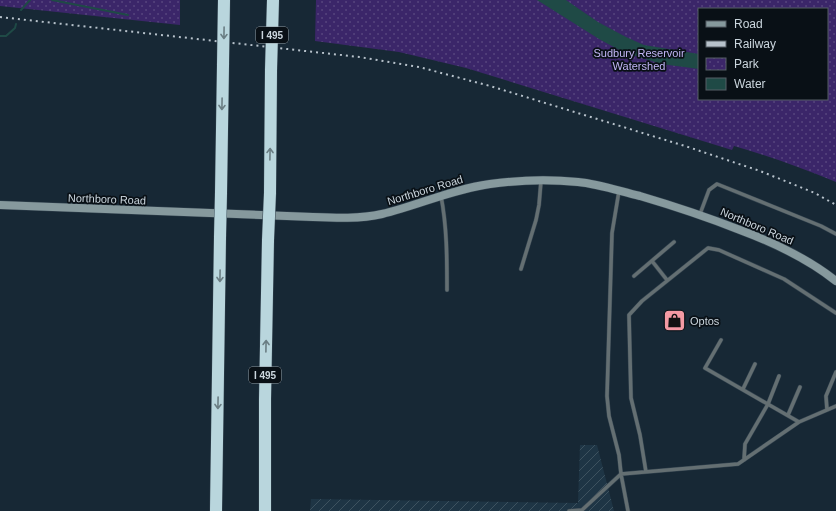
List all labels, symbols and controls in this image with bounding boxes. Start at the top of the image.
legend [698,8,828,100]
text: Road [734,17,763,31]
one-way arrow [220,26,228,39]
road number: I 495 [256,27,288,43]
text: Railway [734,37,776,51]
park label: Sudbury Reservoir Watershed [593,47,685,72]
text: Park [734,57,760,71]
text: Water [734,77,766,91]
one-way arrow [219,97,226,110]
one-way arrow [266,148,274,161]
street label: Northboro Road [386,173,464,207]
street label: Northboro Road [68,192,146,206]
street label: Northboro Road [719,205,795,247]
one-way arrow [216,269,224,282]
shop icon: Optos [661,308,687,334]
place label: Optos [690,315,720,327]
one-way arrow [262,340,270,353]
road number: I 495 [249,367,281,383]
one-way arrow [214,396,222,409]

